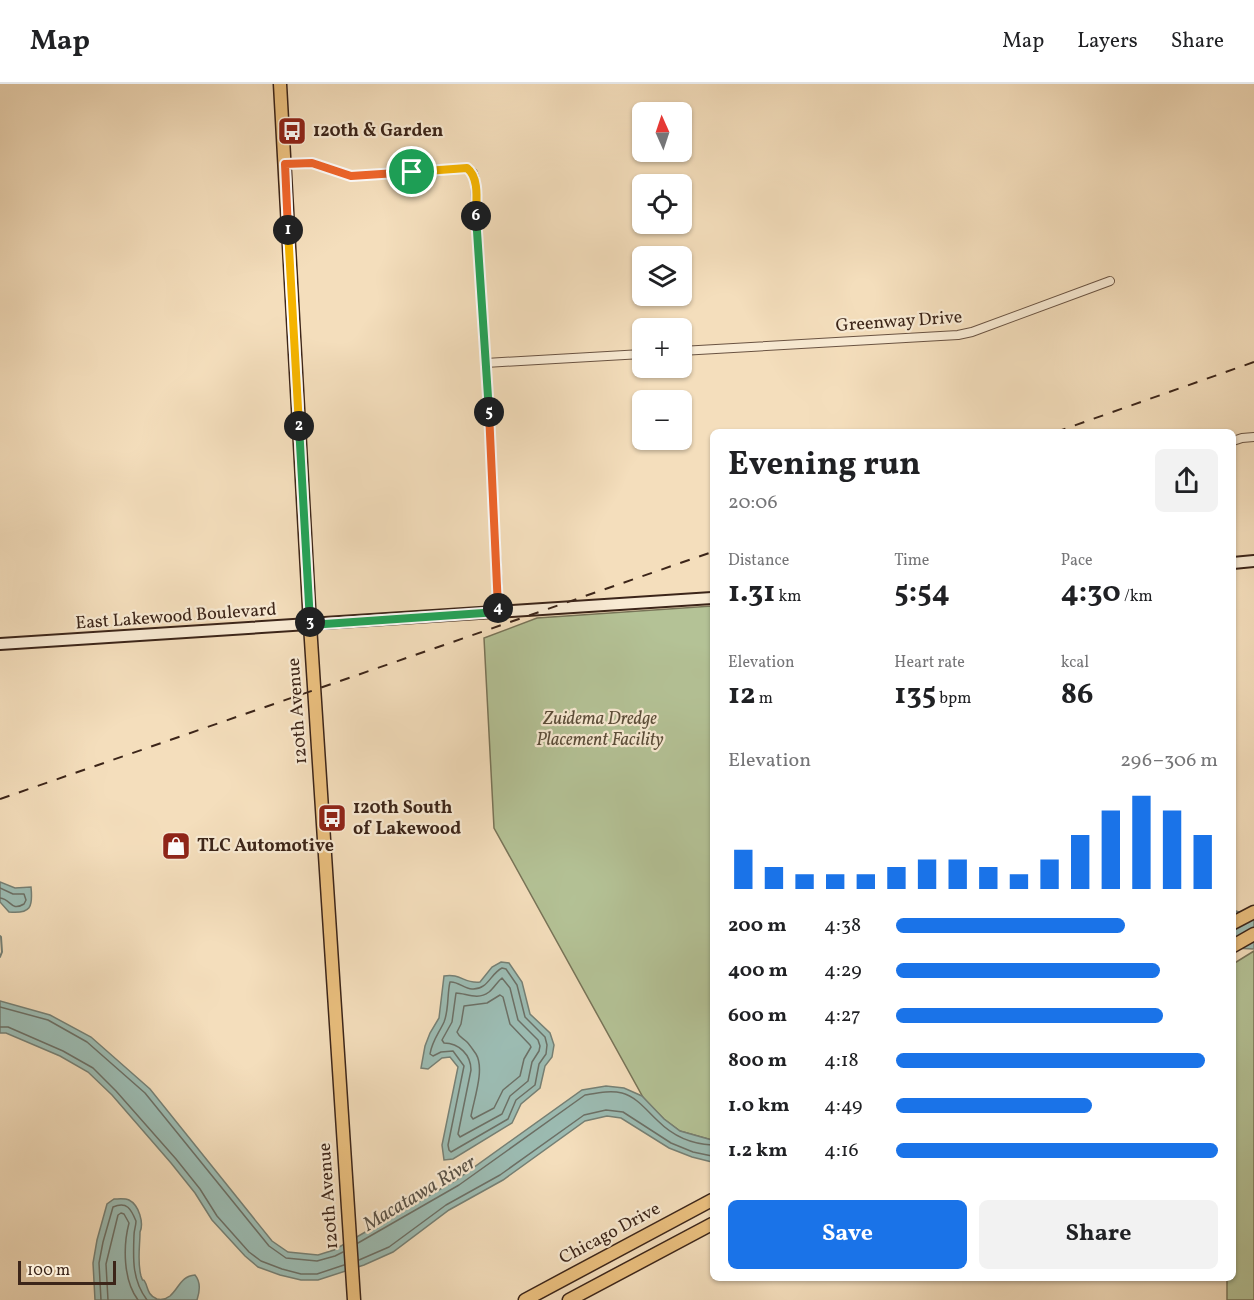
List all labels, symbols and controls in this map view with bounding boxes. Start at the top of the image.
text: Map [30,22,90,61]
text: Map [1002,27,1044,56]
text: Layers [1077,27,1138,56]
text: Share [1171,27,1224,56]
north arrow [632,102,692,162]
map controls [632,102,692,450]
bus stop icon: 120th & Garden [276,115,308,147]
place label: 120th & Garden [313,119,444,144]
pin [386,146,437,197]
icon: arrive [395,155,428,188]
button: locate [632,174,692,234]
pin: 6 [461,201,491,231]
text: 6 [472,205,480,227]
pin: 1 [273,215,303,245]
text: 1 [285,219,291,241]
button: layers [632,246,692,306]
street label: Greenway Drive [835,305,963,339]
button: + [632,318,692,378]
button: − [632,390,692,450]
pin: 5 [474,397,504,427]
text: 5 [485,401,493,423]
pin: 2 [284,411,314,441]
text: 2 [295,415,303,437]
text: Evening run [728,443,921,489]
button: share [1155,449,1218,512]
text: 20:06 [728,489,778,517]
text: Distance [728,550,789,572]
text: Time [894,550,929,572]
text: Pace [1061,550,1093,572]
text: 1.31 [728,572,775,614]
text: 5:54 [894,572,950,614]
text: 4:30 [1061,572,1121,614]
text: km [775,586,801,608]
text: /km [1121,586,1153,608]
pin: 4 [483,593,513,623]
street label: East Lakewood Boulevard [74,597,278,637]
text: 4 [493,597,503,619]
pin: 3 [295,607,325,637]
text: 3 [306,611,314,633]
text: Elevation [728,652,795,674]
text: Heart rate [894,652,965,674]
text: kcal [1061,652,1089,674]
street label: 120th Avenue [282,657,314,765]
text: 12 [728,674,756,716]
text: 135 [894,674,936,716]
text: 86 [1061,674,1093,716]
text: m [756,688,773,710]
text: bpm [936,688,971,710]
park label: Zuidema Dredge Placement Facility [536,707,664,753]
text: Elevation [728,747,811,775]
text: 296–306 m [1120,747,1218,775]
place label: 120th South of Lakewood [353,796,461,842]
bus stop icon: 120th South of Lakewood [316,802,348,834]
shop icon: TLC Automotive [160,830,192,862]
place label: TLC Automotive [197,834,334,859]
text: 200 m [728,912,786,940]
text: 4:38 [824,912,861,940]
text: 400 m [728,957,788,985]
text: 4:29 [824,957,862,985]
text: 600 m [728,1002,787,1030]
text: 4:27 [824,1002,861,1030]
text: 800 m [728,1047,787,1075]
text: 4:18 [824,1047,859,1075]
text: 1.0 km [728,1092,790,1120]
text: 4:49 [824,1092,862,1120]
text: 1.2 km [728,1137,788,1165]
text: 4:16 [824,1137,859,1165]
street label: 120th Avenue [313,1142,345,1250]
water label: Macatawa River [357,1149,482,1239]
street label: Chicago Drive [555,1197,665,1271]
button: Save [728,1200,967,1269]
button: Share [979,1200,1218,1269]
scale bar [18,1258,116,1286]
text: 100 m [27,1260,70,1282]

